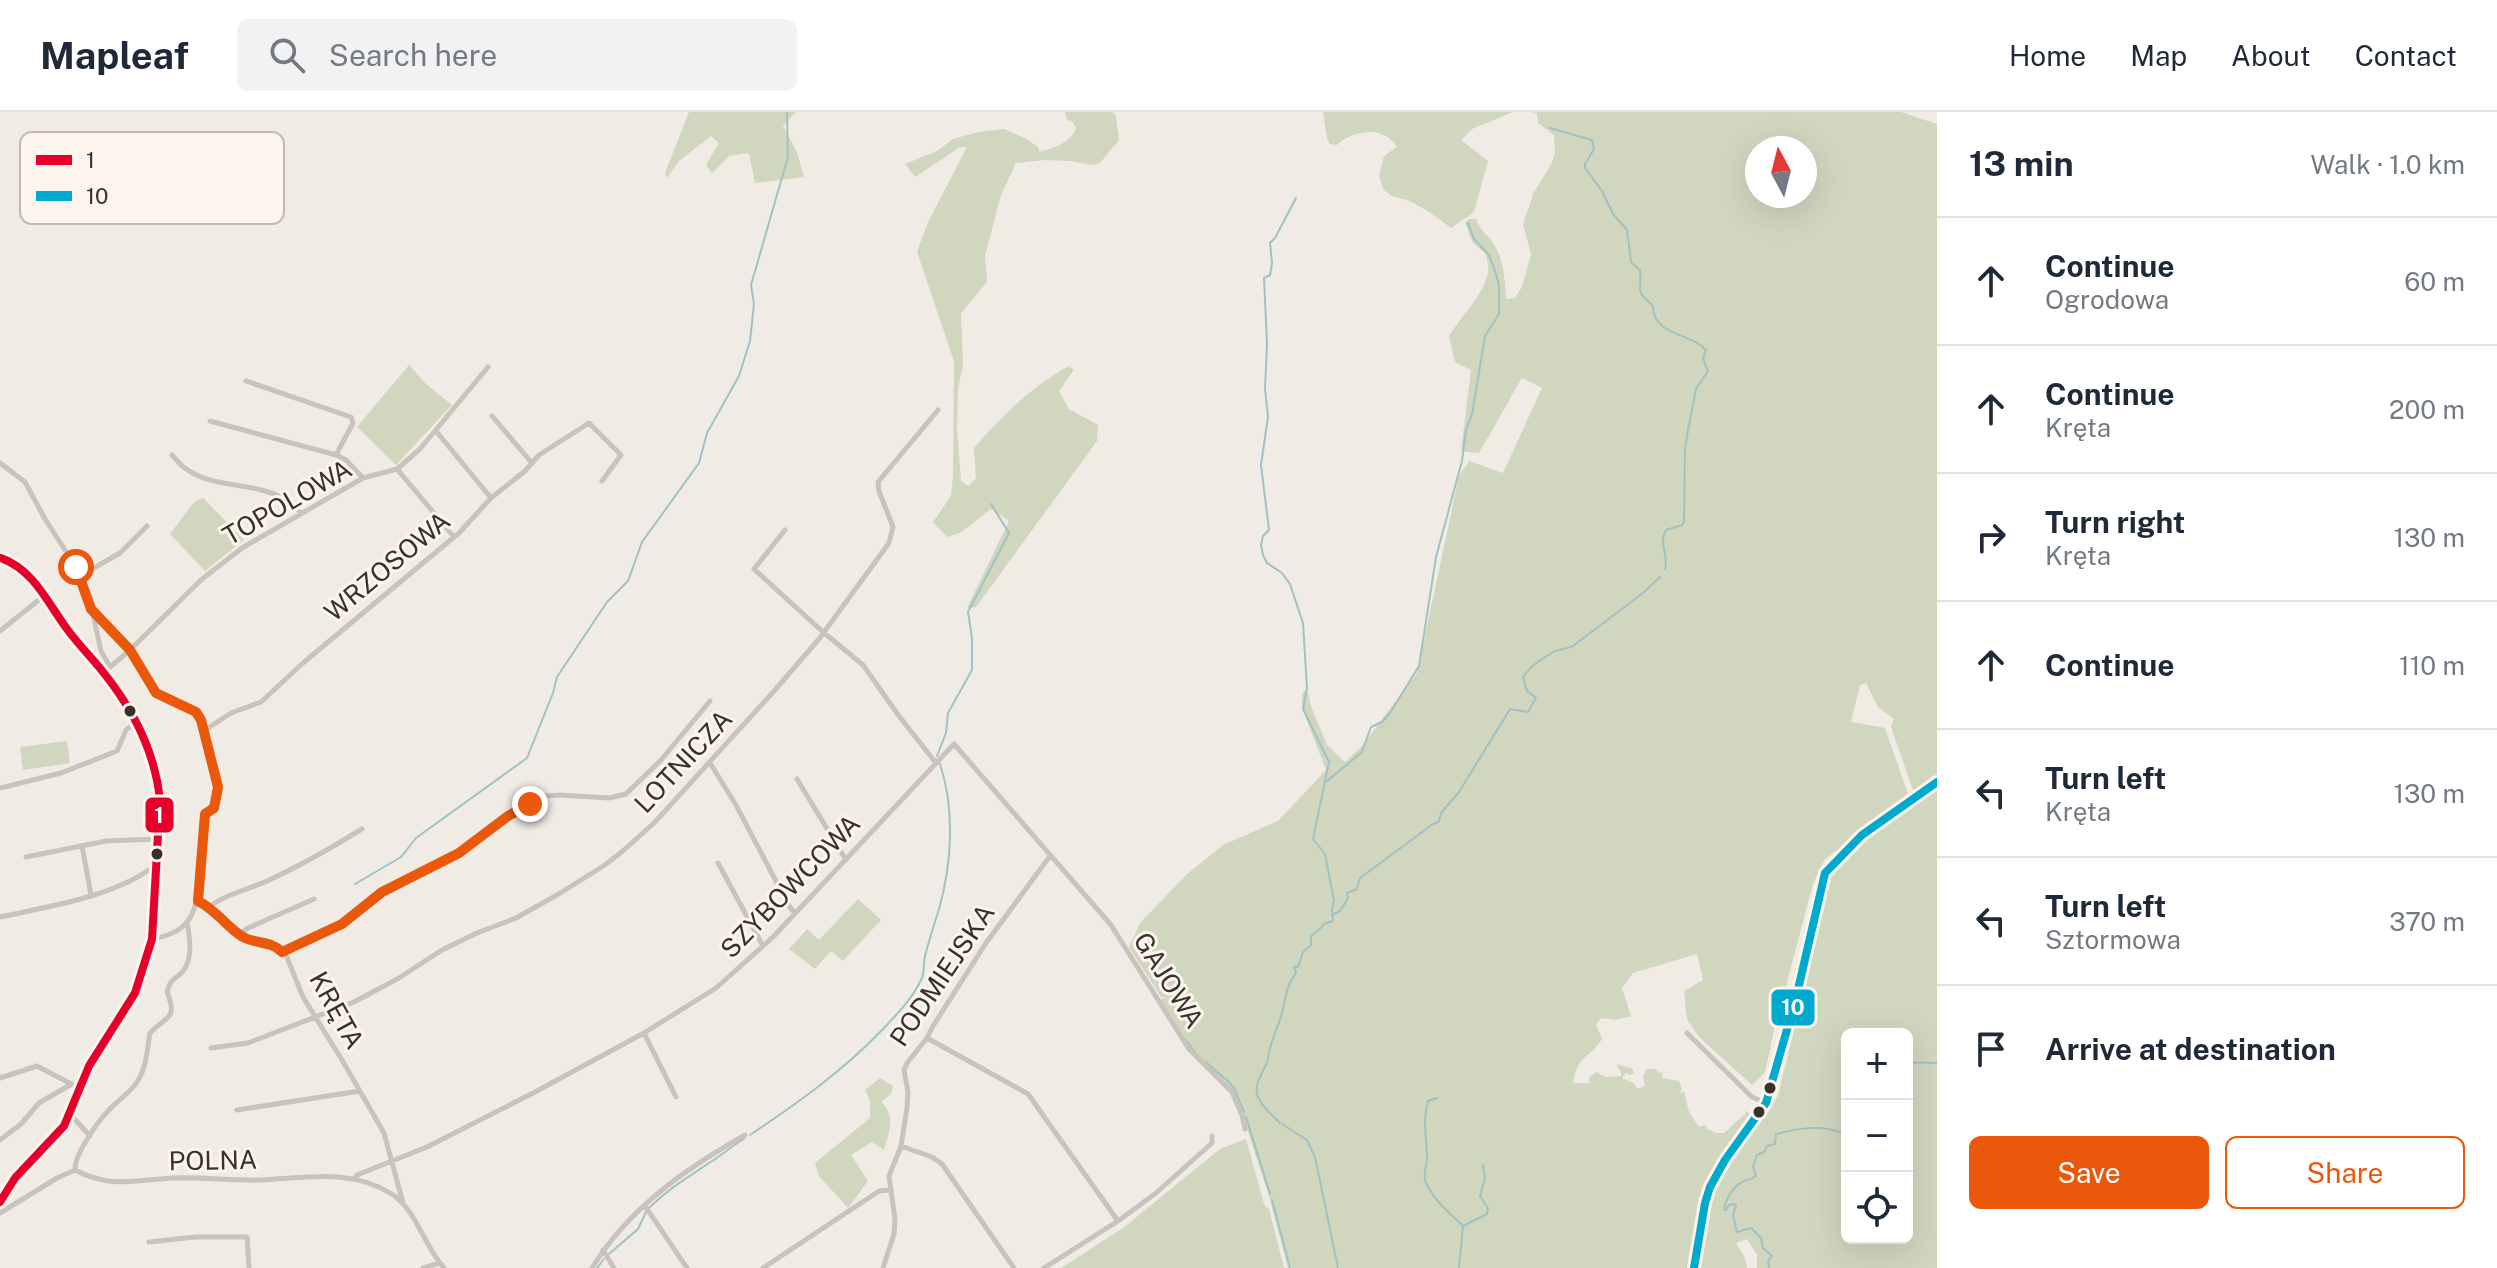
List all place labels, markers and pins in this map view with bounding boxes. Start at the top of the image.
unlabelled marker [122,703,138,719]
unlabelled marker [149,846,165,862]
unlabelled marker [1762,1080,1778,1096]
unlabelled marker [1751,1104,1767,1120]

